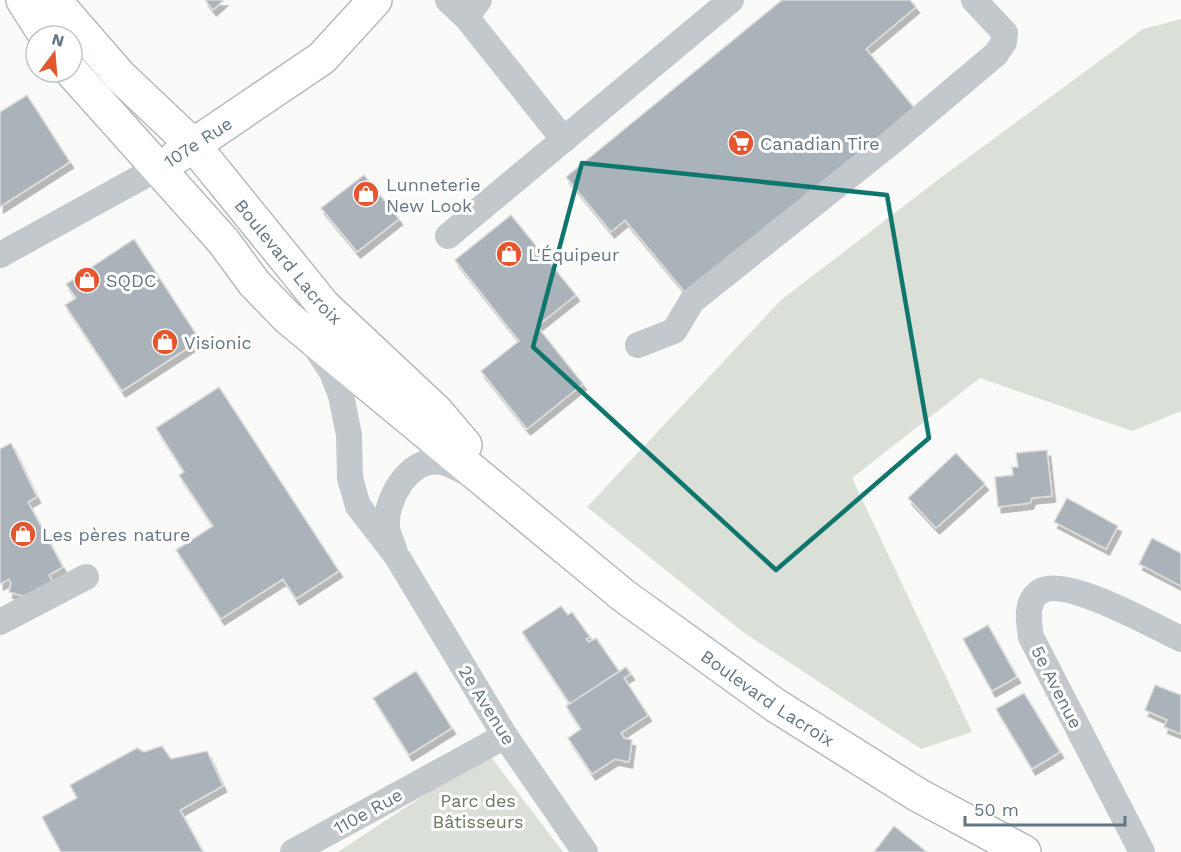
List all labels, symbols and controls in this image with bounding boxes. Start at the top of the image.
north arrow [24,24,84,84]
text: N [50,29,66,51]
street label: 107e Rue [160,112,236,172]
supermarket icon: Canadian Tire [726,128,756,158]
place label: Canadian Tire [760,133,880,154]
place label: Lunneterie New Look [386,174,481,216]
shop icon: Lunneterie New Look [351,179,381,209]
street label: Boulevard Lacroix [231,195,347,328]
shop icon: L'Équipeur [494,239,524,269]
place label: L'Équipeur [528,244,619,265]
shop icon: SQDC [72,265,102,295]
place label: SQDC [106,270,156,291]
shop icon: Visionic [150,327,180,357]
place label: Visionic [184,332,252,353]
shop icon: Les pères nature [8,519,38,549]
place label: Les pères nature [42,524,190,545]
street label: 5e Avenue [1027,642,1087,732]
street label: Boulevard Lacroix [697,645,838,750]
street label: 2e Avenue [454,661,520,749]
street label: 110e Rue [330,784,406,838]
scale bar [965,789,1126,827]
park label: Parc des Bâtisseurs [433,790,523,832]
text: 50 m [974,799,1019,820]

